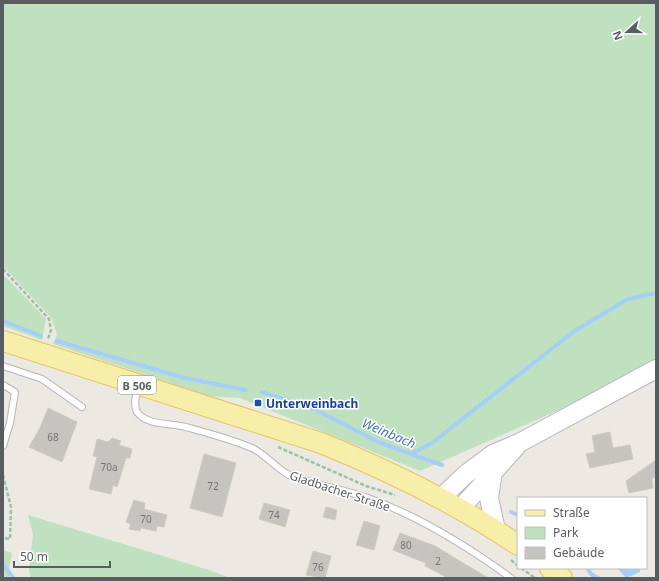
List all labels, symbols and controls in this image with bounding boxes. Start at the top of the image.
north arrow [607,12,647,52]
text: N [609,29,626,43]
road number: B 506 [118,376,156,394]
place label: Unterweinbach [266,395,358,412]
marker: Unterweinbach [253,398,263,408]
water label: Weinbach [359,414,419,452]
house number: 68 [47,430,59,444]
house number: 70a [100,460,118,474]
street label: Gladbacher Straße [288,467,393,515]
house number: 72 [207,479,219,493]
legend [517,497,647,569]
text: Straße [553,504,590,521]
house number: 74 [268,508,280,522]
house number: 70 [140,512,152,526]
text: Park [553,524,579,541]
house number: 80 [400,538,412,552]
scale bar [14,543,110,569]
text: Gebäude [553,544,604,561]
text: 50 m [20,548,48,565]
house number: 2 [435,554,441,568]
house number: 76 [312,560,324,574]

